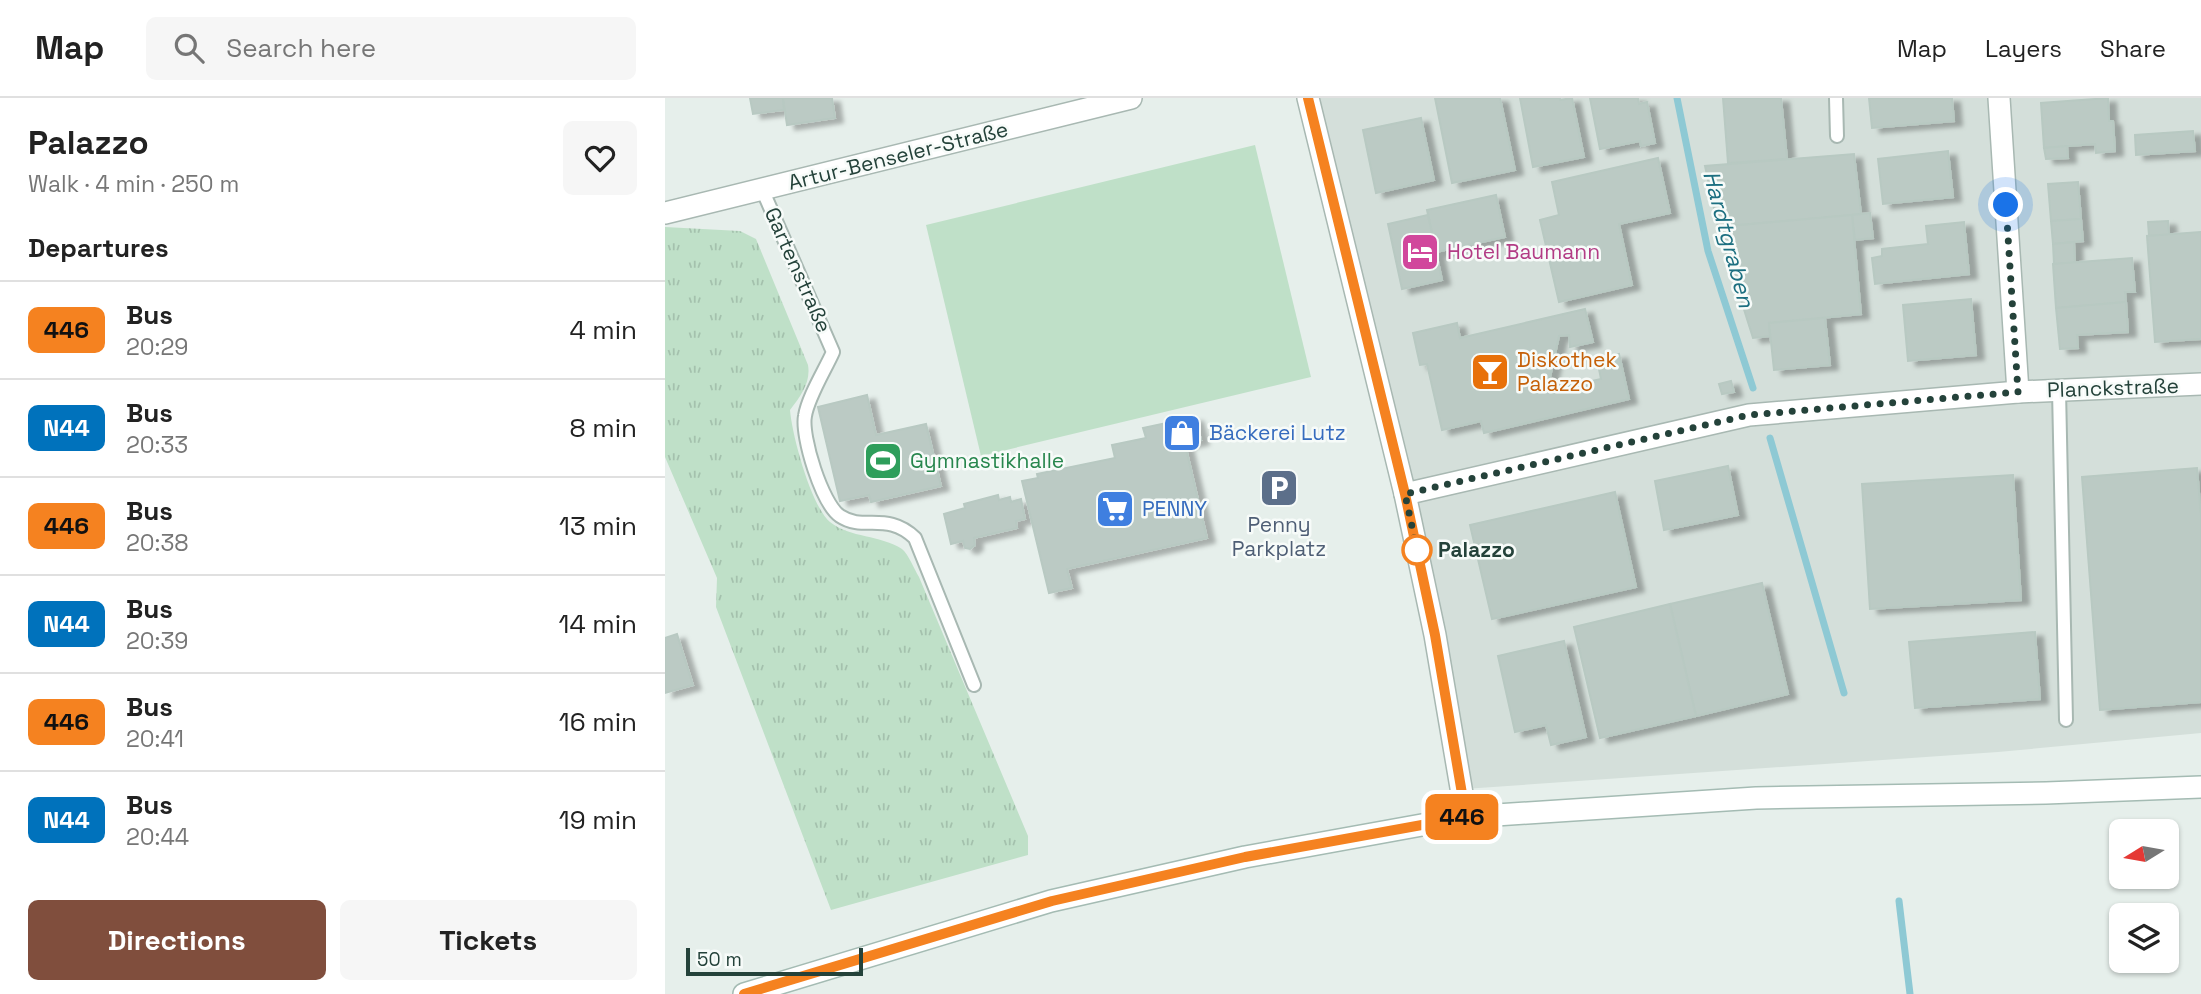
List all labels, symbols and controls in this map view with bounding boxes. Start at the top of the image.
search box [146,17,636,80]
text: Map [35,27,104,69]
icon: search [170,29,208,67]
text: Search here [226,31,376,65]
text: Map [1897,33,1947,64]
text: Layers [1985,33,2062,64]
text: Share [2100,33,2166,64]
street label: Artur-Benseler-Straße [785,115,1011,196]
button: heart [563,121,637,195]
text: Palazzo [28,122,149,164]
water label: Hardtgraben [1696,167,1762,312]
text: Walk · 4 min · 250 m [28,169,239,199]
your location [1988,187,2023,222]
street label: Gartenstraße [759,203,838,337]
text: Departures [28,231,169,265]
hotel icon: Hotel Baumann [1399,231,1441,273]
place label: Hotel Baumann [1447,238,1600,265]
text: Bus [126,298,173,332]
text: 4 min [569,313,637,347]
text: 446 [44,314,89,345]
text: 20:29 [126,332,188,362]
place label: Diskothek Palazzo [1517,346,1617,397]
bar icon: Diskothek Palazzo [1469,351,1511,393]
street label: Planckstraße [2047,372,2179,403]
text: Bus [126,396,173,430]
text: 8 min [569,411,637,445]
text: N44 [43,412,90,443]
shop icon: Bäckerei Lutz [1161,412,1203,454]
place label: Bäckerei Lutz [1209,419,1346,446]
text: 20:33 [126,430,188,460]
sports icon: Gymnastikhalle [862,440,904,482]
place label: Gymnastikhalle [910,447,1064,474]
parking icon: Penny Parkplatz [1258,467,1300,509]
supermarket icon: PENNY [1094,488,1136,530]
text: Bus [126,494,173,528]
place label: PENNY [1142,495,1207,522]
text: 13 min [559,509,637,543]
text: 446 [44,510,89,541]
place label: Penny Parkplatz [1232,511,1326,562]
text: 20:38 [126,528,189,558]
marker: Palazzo [1402,535,1432,565]
place label: Palazzo [1438,536,1515,563]
text: Bus [126,592,173,626]
text: 14 min [559,607,637,641]
text: N44 [43,608,90,639]
text: 20:39 [126,626,188,656]
text: Bus [126,690,173,724]
text: 16 min [559,705,637,739]
text: 446 [44,706,89,737]
text: 20:41 [126,724,184,754]
text: Bus [126,788,173,822]
line badge: 446 [1422,794,1502,840]
text: 446 [1439,801,1485,832]
text: 19 min [559,803,637,837]
text: N44 [43,804,90,835]
north arrow [2109,819,2179,889]
map controls [2109,819,2179,973]
text: 20:44 [126,822,189,852]
button: Directions [28,900,326,980]
button: Tickets [340,900,637,980]
button: layers [2109,903,2179,973]
scale bar [686,945,863,977]
text: 50 m [697,947,742,972]

